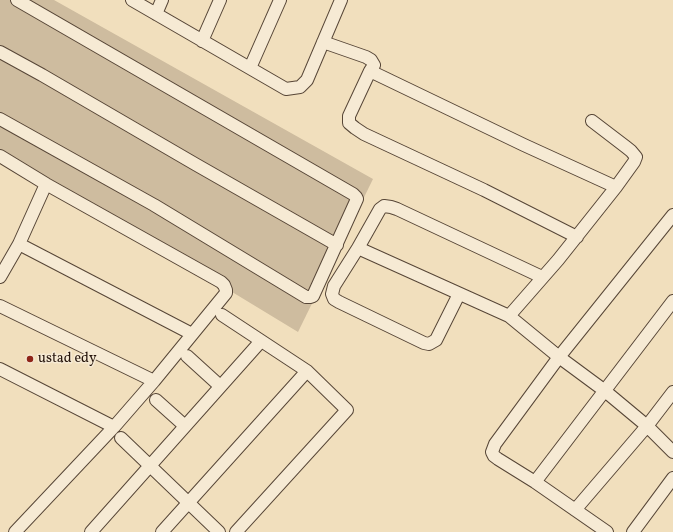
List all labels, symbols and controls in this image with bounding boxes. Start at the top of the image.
place label: ustad edy [38,351,97,367]
marker: ustad edy [25,354,35,364]

